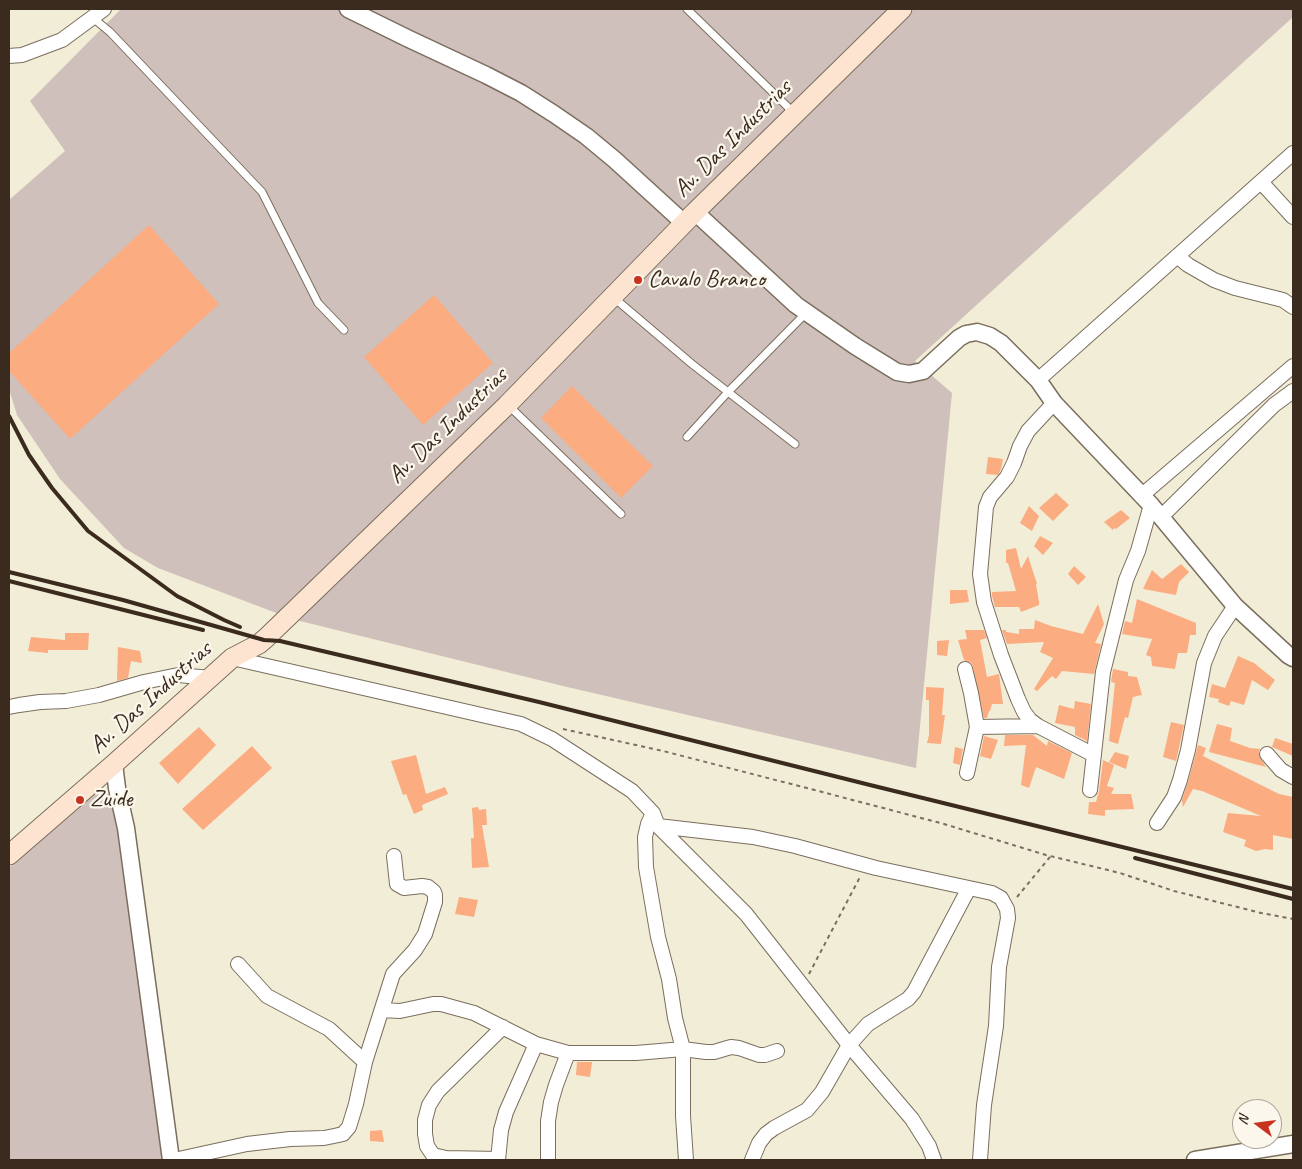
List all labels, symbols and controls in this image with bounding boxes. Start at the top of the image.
street label: Av. Das Industrias [668,74,798,204]
place label: Cavalo Branco [648,266,765,294]
marker: Cavalo Branco [632,274,644,286]
street label: Av. Das Industrias [382,362,514,490]
street label: Av. Das Industrias [84,636,218,760]
place label: Zuide [90,786,132,814]
marker: Zuide [74,794,86,806]
north arrow [1232,1099,1282,1149]
text: N [1234,1114,1252,1127]

